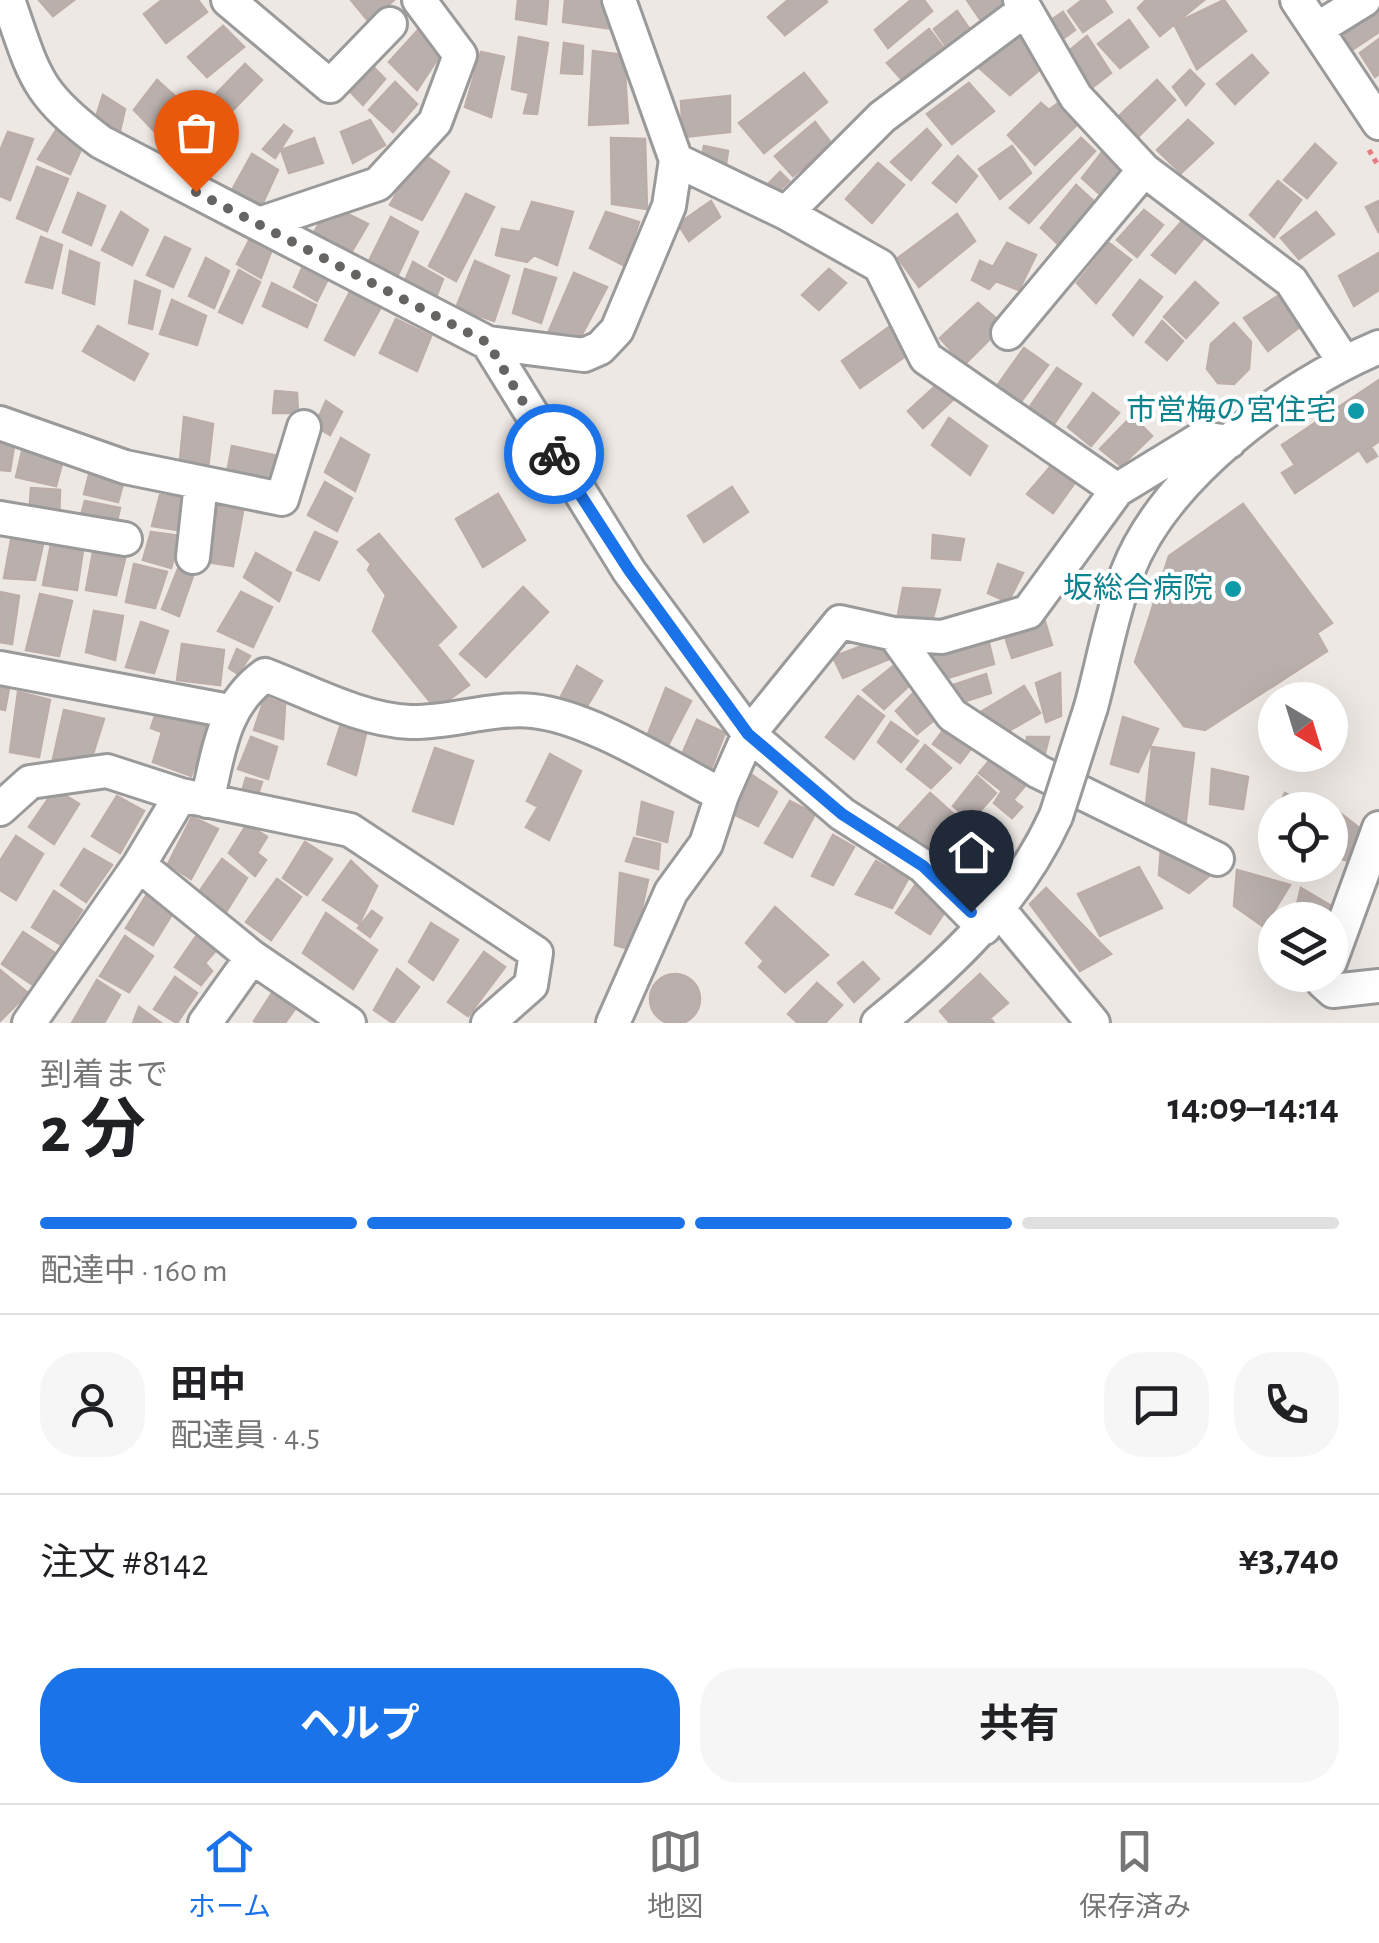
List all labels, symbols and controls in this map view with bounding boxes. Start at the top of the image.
pin [154,90,239,193]
icon: bag [169,105,224,160]
place label: 市営梅の宮住宅 [1126,394,1336,426]
marker: 市営梅の宮住宅 [1345,400,1367,422]
courier [504,404,604,504]
icon: bike [527,427,582,482]
place label: 坂総合病院 [1063,572,1213,604]
marker: 坂総合病院 [1222,578,1244,600]
north arrow [1258,682,1348,772]
map controls [1258,682,1348,992]
button: locate [1258,792,1348,882]
pin [929,810,1014,913]
icon: home [944,825,999,880]
button: layers [1258,902,1348,992]
text: 到着まで [40,1059,168,1091]
text: 14:09–14:14 [1168,1089,1339,1127]
text: 2 分 [40,1099,145,1164]
text: 配達中 · 160 m [40,1255,228,1287]
button: person [40,1352,145,1457]
button: chat [1104,1352,1209,1457]
button: phone [1234,1352,1339,1457]
text: 田中 [170,1367,246,1405]
text: 配達員 · 4.5 [170,1420,320,1452]
text: ¥3,740 [1239,1540,1339,1578]
text: 注文 #8142 [40,1545,209,1583]
button: ヘルプ [40,1668,680,1783]
button: 共有 [700,1668,1339,1783]
tab: ホーム [188,1824,271,1925]
tab: 地図 [647,1824,703,1925]
tab: 保存済み [1079,1824,1191,1925]

